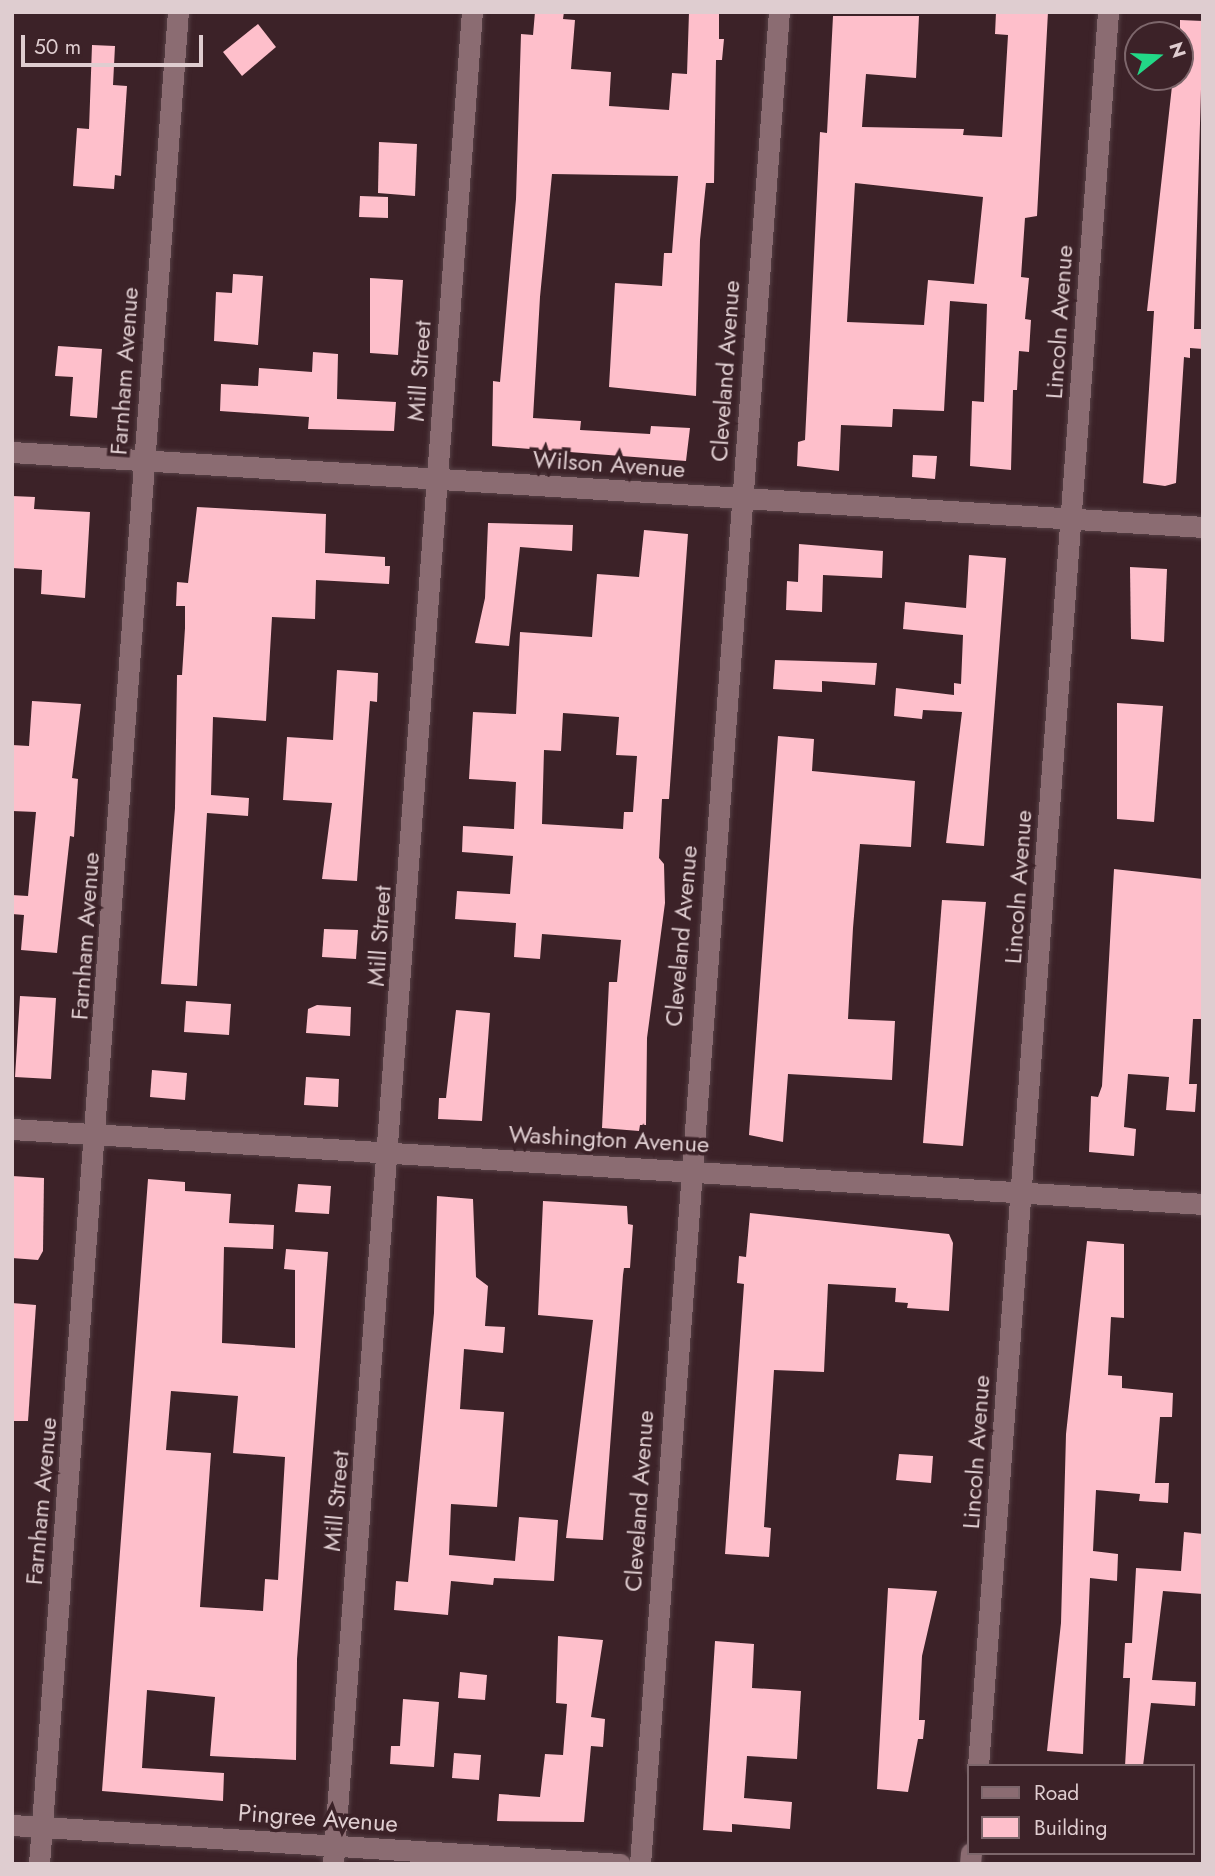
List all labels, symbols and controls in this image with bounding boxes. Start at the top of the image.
scale bar [24,21,206,65]
north arrow [1124,21,1194,91]
text: 50 m [34,32,81,62]
text: N [1162,39,1193,61]
street label: Lincoln Avenue [1039,244,1079,400]
street label: Cleveland Avenue [704,279,746,463]
street label: Farnham Avenue [104,286,144,456]
street label: Mill Street [401,320,437,422]
street label: Wilson Avenue [532,444,686,484]
street label: Lincoln Avenue [998,809,1038,965]
street label: Cleveland Avenue [659,844,703,1028]
street label: Farnham Avenue [65,851,105,1021]
street label: Mill Street [361,885,397,987]
street label: Washington Avenue [508,1119,710,1159]
street label: Lincoln Avenue [956,1374,996,1530]
street label: Cleveland Avenue [618,1409,660,1593]
street label: Farnham Avenue [19,1416,63,1586]
street label: Mill Street [317,1449,355,1553]
legend [967,1764,1194,1855]
text: Road [1034,1778,1079,1808]
street label: Pingree Avenue [237,1798,399,1838]
text: Building [1034,1813,1107,1843]

